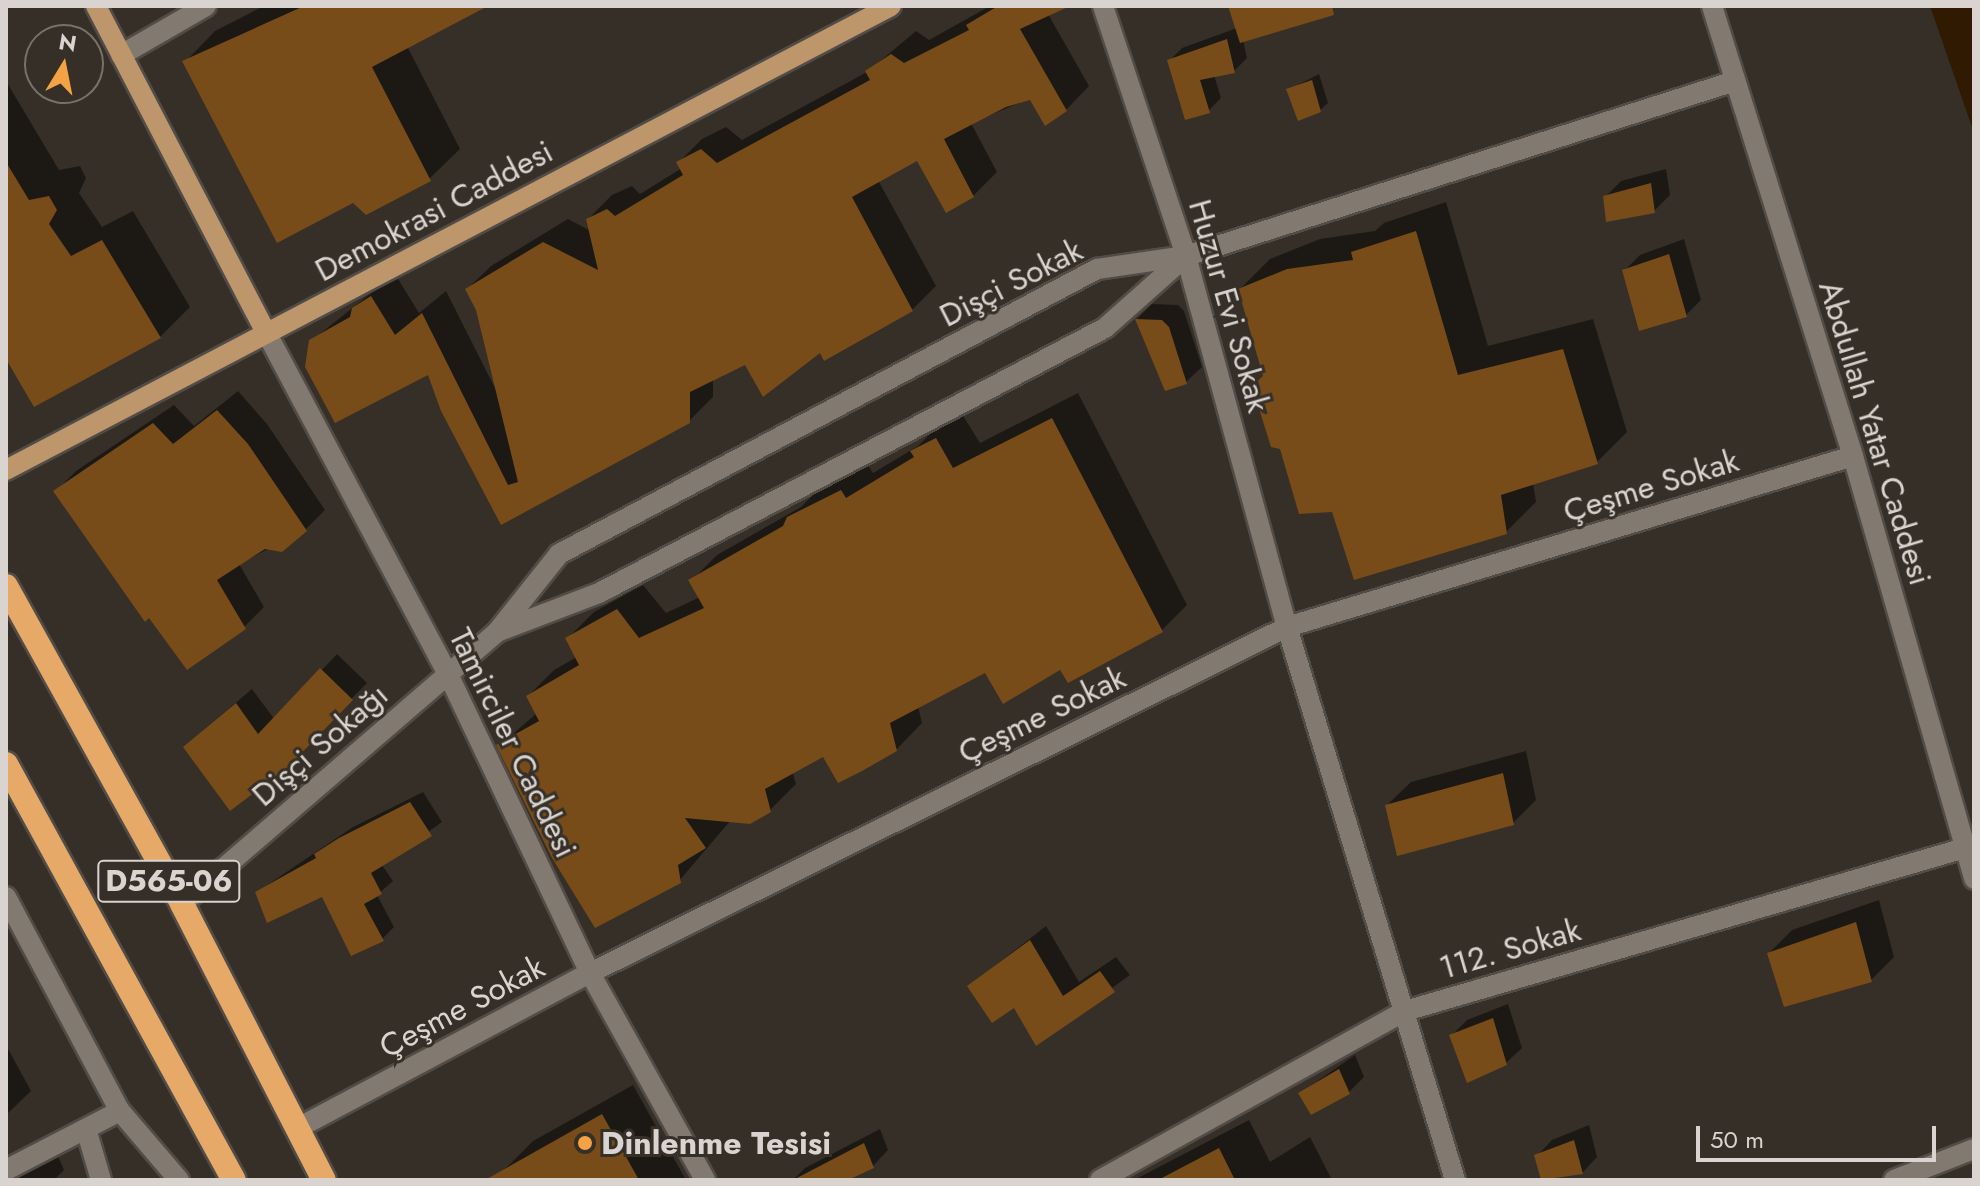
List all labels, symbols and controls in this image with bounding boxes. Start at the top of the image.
north arrow [24,24,104,104]
text: N [56,25,79,60]
street label: Demokrasi Caddesi [309,132,559,290]
street label: Huzur Evi Sokak [1180,195,1278,417]
street label: Dişçi Sokak [933,231,1089,335]
street label: Abdullah Yatar Caddesi [1810,276,1940,590]
street label: Çeşme Sokak [1559,441,1743,531]
street label: Tamirciler Caddesi [441,622,585,864]
street label: Çeşme Sokak [952,658,1132,772]
street label: Dişçi Sokağı [244,676,396,814]
road number: D565-06 [97,855,241,907]
street label: 112. Sokak [1435,911,1585,987]
street label: Çeşme Sokak [373,948,551,1066]
scale bar [1700,1110,1940,1160]
text: 50 m [1710,1122,1764,1157]
place label: Dinlenme Tesisi [601,1124,831,1162]
marker: Dinlenme Tesisi [576,1134,594,1152]

